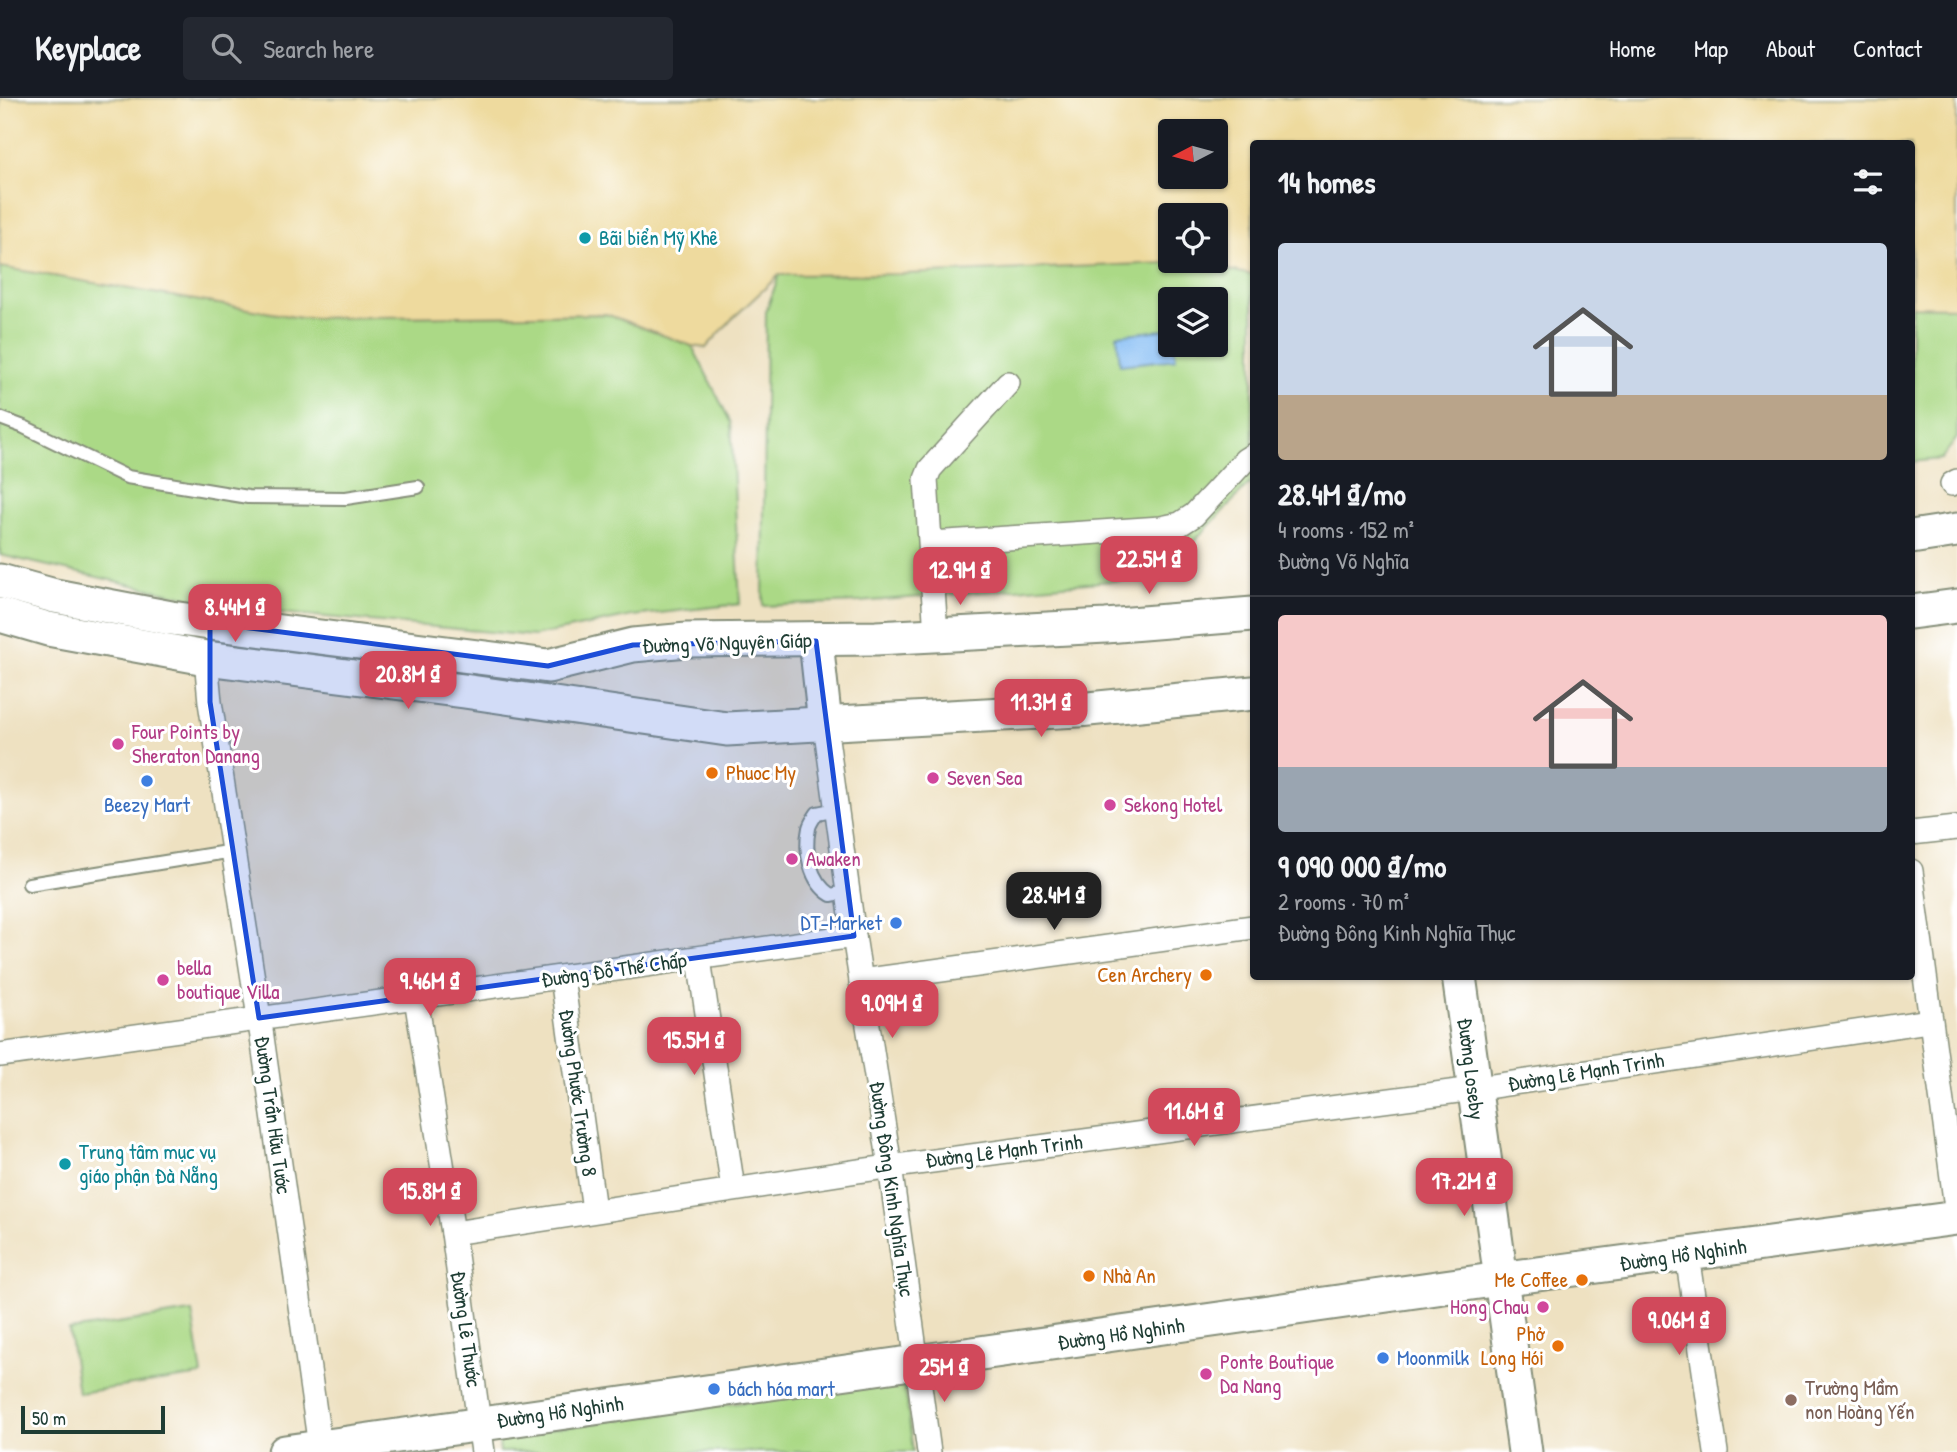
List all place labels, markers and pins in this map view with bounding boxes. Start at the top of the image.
place label: Bãi biển Mỹ Khê [599,223,718,252]
marker: Bãi biển Mỹ Khê [577,230,593,246]
pin: 22.5M ₫ [1084,536,1214,596]
pin: 12.9M ₫ [895,547,1025,607]
pin: 8.44M ₫ [170,584,300,644]
pin: 20.8M ₫ [343,652,473,711]
pin: 11.3M ₫ [976,680,1106,739]
place label: Four Points by Sheraton Danang [131,717,260,770]
marker: Four Points by Sheraton Danang [110,736,126,752]
place label: Phuoc My [726,758,796,787]
place label: Seven Sea [947,763,1022,792]
marker: Phuoc My [704,765,720,781]
marker: Seven Sea [925,770,941,786]
marker: Beezy Mart [139,773,155,789]
place label: Beezy Mart [104,790,191,819]
place label: Sekong Hotel [1124,790,1223,819]
marker: Sekong Hotel [1102,797,1118,813]
place label: Awaken [806,844,861,873]
marker: Awaken [784,851,800,867]
pin: 28.4M ₫ [989,872,1119,932]
place label: DT-Market [801,908,883,937]
marker: DT-Market [888,915,904,931]
place label: bella boutique Villa [177,953,280,1006]
pin: 9.46M ₫ [365,958,495,1018]
place label: Cen Archery [1097,960,1192,989]
marker: Cen Archery [1198,967,1214,983]
marker: bella boutique Villa [155,972,171,988]
pin: 9.09M ₫ [827,981,957,1040]
pin: 15.5M ₫ [629,1018,759,1077]
pin: 11.6M ₫ [1129,1088,1259,1148]
place label: Trung tâm mục vụ giáo phận Đà Nẵng [79,1137,218,1190]
marker: Trung tâm mục vụ giáo phận Đà Nẵng [57,1156,73,1172]
pin: 17.2M ₫ [1399,1158,1529,1218]
pin: 15.8M ₫ [365,1168,495,1228]
place label: Nhà An [1103,1261,1156,1290]
place label: Me Coffee [1495,1265,1568,1294]
marker: Nhà An [1081,1268,1097,1284]
marker: Me Coffee [1574,1272,1590,1288]
place label: Hong Chau [1450,1292,1530,1321]
pin: 9.06M ₫ [1614,1298,1744,1357]
marker: Hong Chau [1535,1299,1551,1315]
place label: Phở Long Hói [1481,1319,1546,1372]
marker: Phở Long Hói [1550,1338,1566,1354]
place label: Moonmilk [1397,1343,1469,1372]
pin: 25M ₫ [895,1344,993,1404]
place label: Ponte Boutique Da Nang [1220,1347,1334,1400]
marker: Moonmilk [1375,1350,1391,1366]
marker: Ponte Boutique Da Nang [1198,1366,1214,1382]
place label: Trường Mầm non Hoàng Yến [1805,1373,1915,1426]
place label: bách hóa mart [728,1374,836,1403]
marker: bách hóa mart [706,1381,722,1397]
marker: Trường Mầm non Hoàng Yến [1783,1392,1799,1408]

